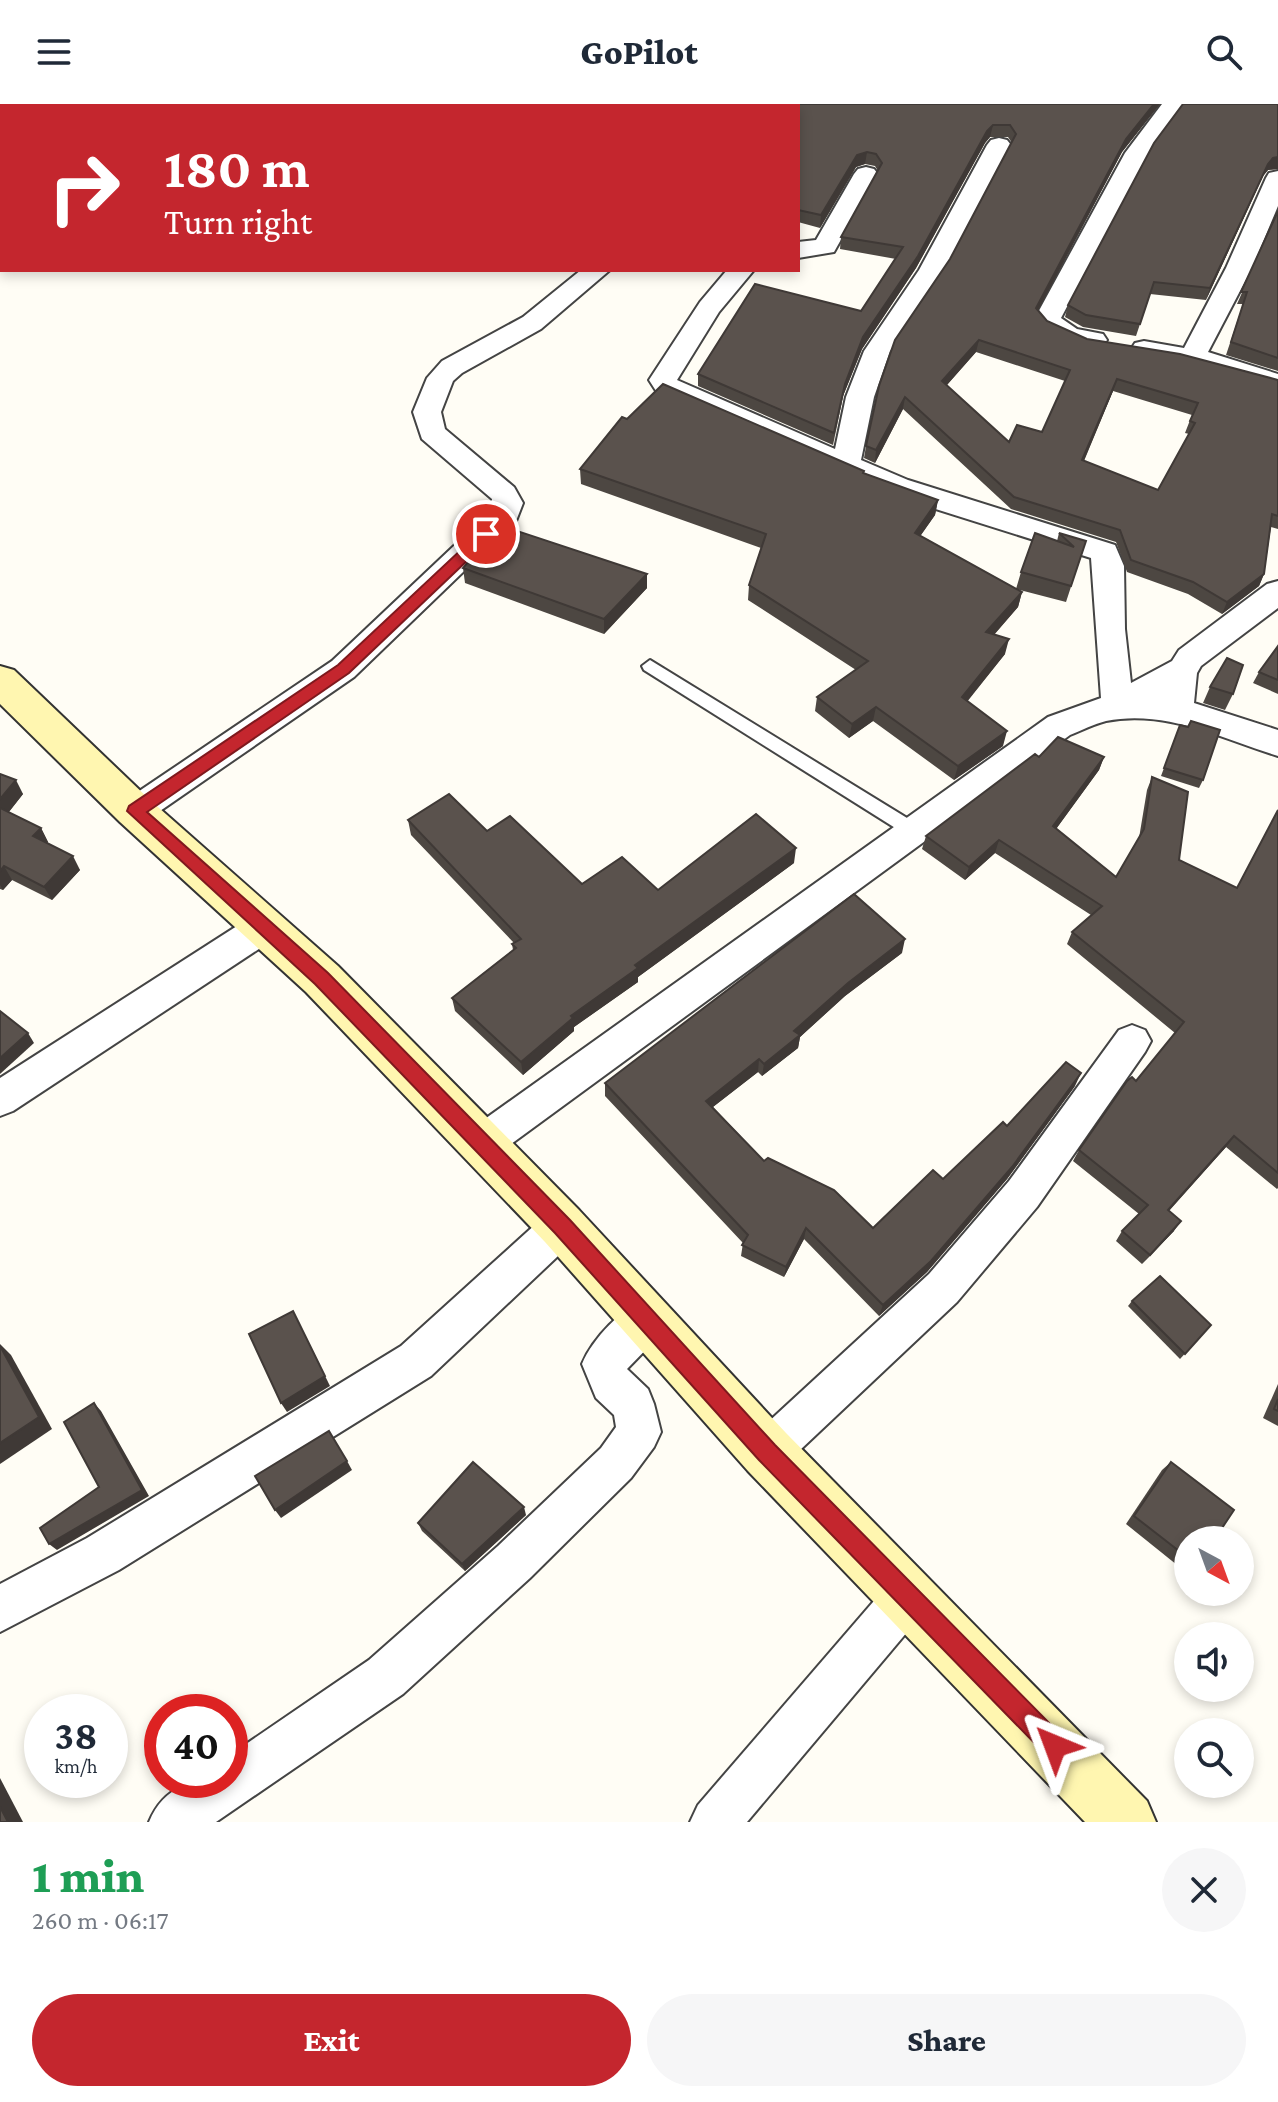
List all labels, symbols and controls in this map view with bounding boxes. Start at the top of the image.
icon: menu [32,30,76,74]
icon: search [1202,30,1246,74]
text: GoPilot [580,32,698,72]
icon: right [32,136,136,240]
text: 180 m [164,137,310,199]
text: Turn right [164,202,312,242]
pin [452,500,520,568]
icon: arrive [464,512,508,556]
north arrow [1174,1526,1254,1606]
map controls [1174,1526,1254,1798]
button: sound [1174,1622,1254,1702]
speed limit sign: 40 [144,1694,248,1798]
position arrow [1013,1704,1097,1788]
text: 38 [55,1713,97,1758]
button: search [1174,1718,1254,1798]
text: km/h [54,1755,98,1777]
button: close [1162,1848,1246,1932]
text: 1 min [32,1849,144,1902]
text: 260 m · 06:17 [32,1906,169,1935]
button: Exit [32,1994,631,2086]
button: Share [647,1994,1246,2086]

